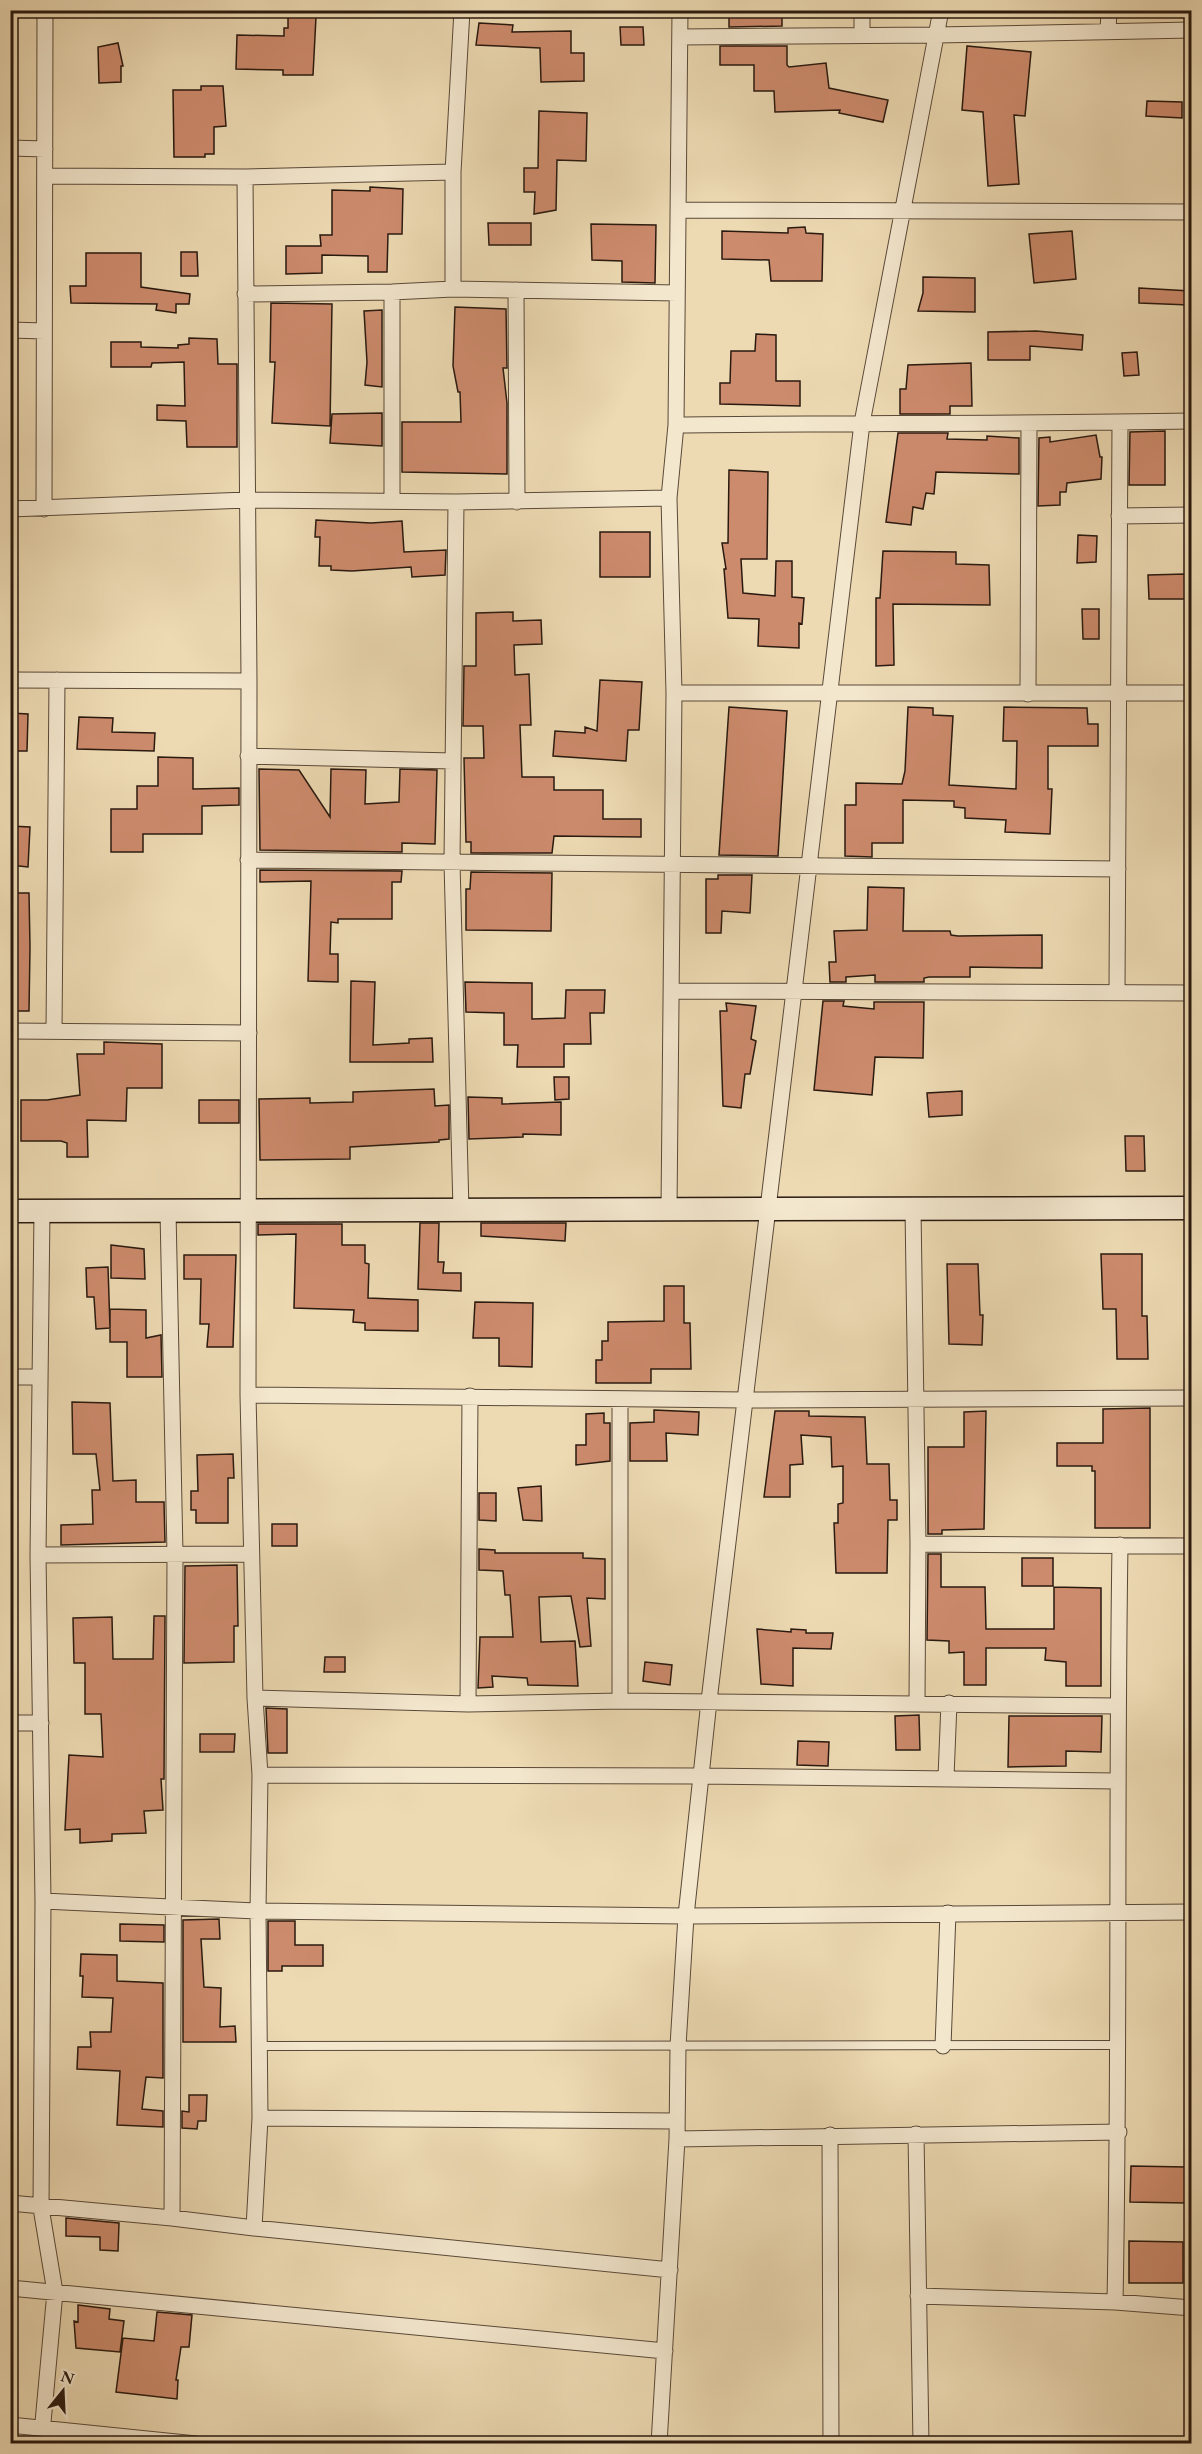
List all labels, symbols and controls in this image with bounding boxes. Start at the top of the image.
north arrow [33,2361,93,2421]
text: N [58,2365,77,2389]

